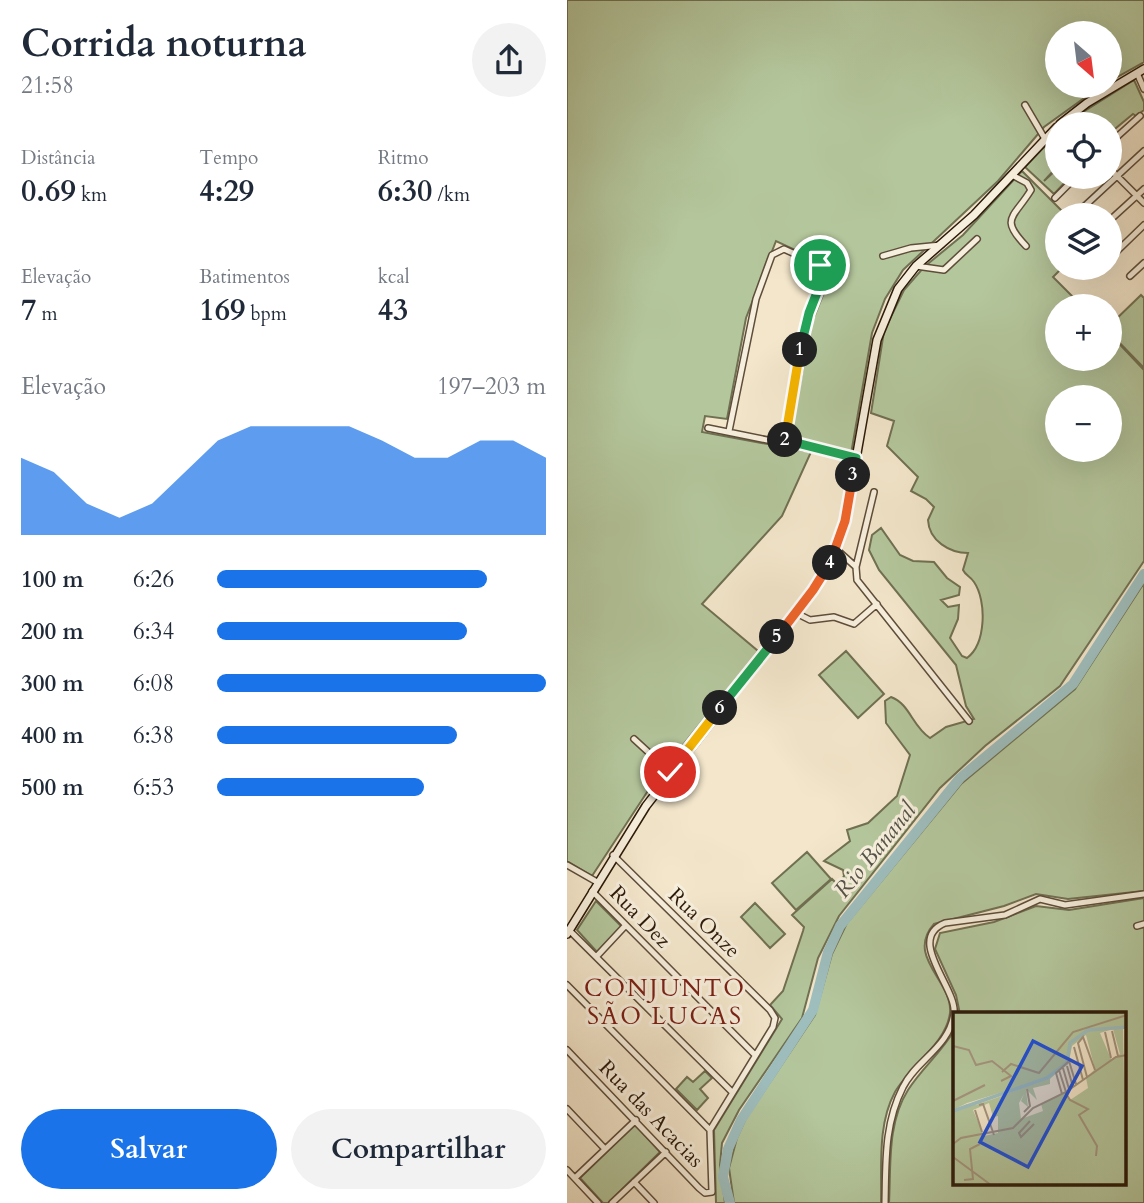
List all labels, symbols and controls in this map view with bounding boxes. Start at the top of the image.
text: Corrida noturna [21,18,307,70]
north arrow [1045,21,1122,98]
map controls [1045,21,1122,462]
button: share [472,23,546,97]
text: 21:58 [21,70,74,101]
button: locate [1045,112,1122,189]
text: Distância [21,145,95,171]
text: Tempo [199,145,258,171]
text: Ritmo [378,145,429,171]
text: 0.69 [21,171,76,212]
text: 4:29 [199,171,254,212]
text: 6:30 [378,171,432,212]
text: km [76,182,107,208]
text: /km [432,182,470,208]
button: layers [1045,203,1122,280]
pin [790,235,850,295]
icon: arrive [801,246,839,284]
text: Elevação [21,264,91,290]
text: Batimentos [199,264,290,290]
text: kcal [378,264,410,290]
text: 7 [21,290,36,331]
text: 169 [199,290,245,331]
text: 43 [378,290,408,331]
button: + [1045,294,1122,371]
text: m [36,301,58,327]
text: bpm [245,301,287,327]
pin: 1 [783,332,817,368]
text: 1 [795,336,804,362]
text: Elevação [21,371,106,402]
text: 197–203 m [437,371,546,402]
button: − [1045,385,1122,462]
pin: 2 [767,422,802,458]
text: 2 [780,426,789,452]
pin: 3 [835,458,871,492]
text: 3 [848,461,857,487]
pin: 4 [813,546,847,580]
text: 4 [825,549,834,575]
text: 100 m [21,564,84,595]
text: 6:26 [133,564,174,595]
text: 200 m [21,616,84,647]
text: 6:34 [133,616,174,647]
pin: 5 [759,620,795,654]
text: 5 [772,623,781,649]
text: 300 m [21,668,84,699]
text: 6:08 [133,668,174,699]
pin: 6 [703,690,737,726]
text: 6 [715,694,724,720]
text: 400 m [21,720,84,751]
text: 6:38 [133,720,174,751]
pin [640,742,700,802]
icon: check [651,753,689,791]
text: 500 m [21,772,84,803]
text: 6:53 [133,772,174,803]
water label: Rio Bananal [827,795,924,904]
street label: Rua Dez [603,879,678,955]
street label: Rua Onze [662,881,746,965]
district label: CONJUNTO SÃO LUCAS [584,972,746,1033]
inset map [953,1012,1126,1186]
street label: Rua das Acacias [592,1054,710,1174]
button: Salvar [21,1109,277,1189]
button: Compartilhar [291,1109,546,1189]

